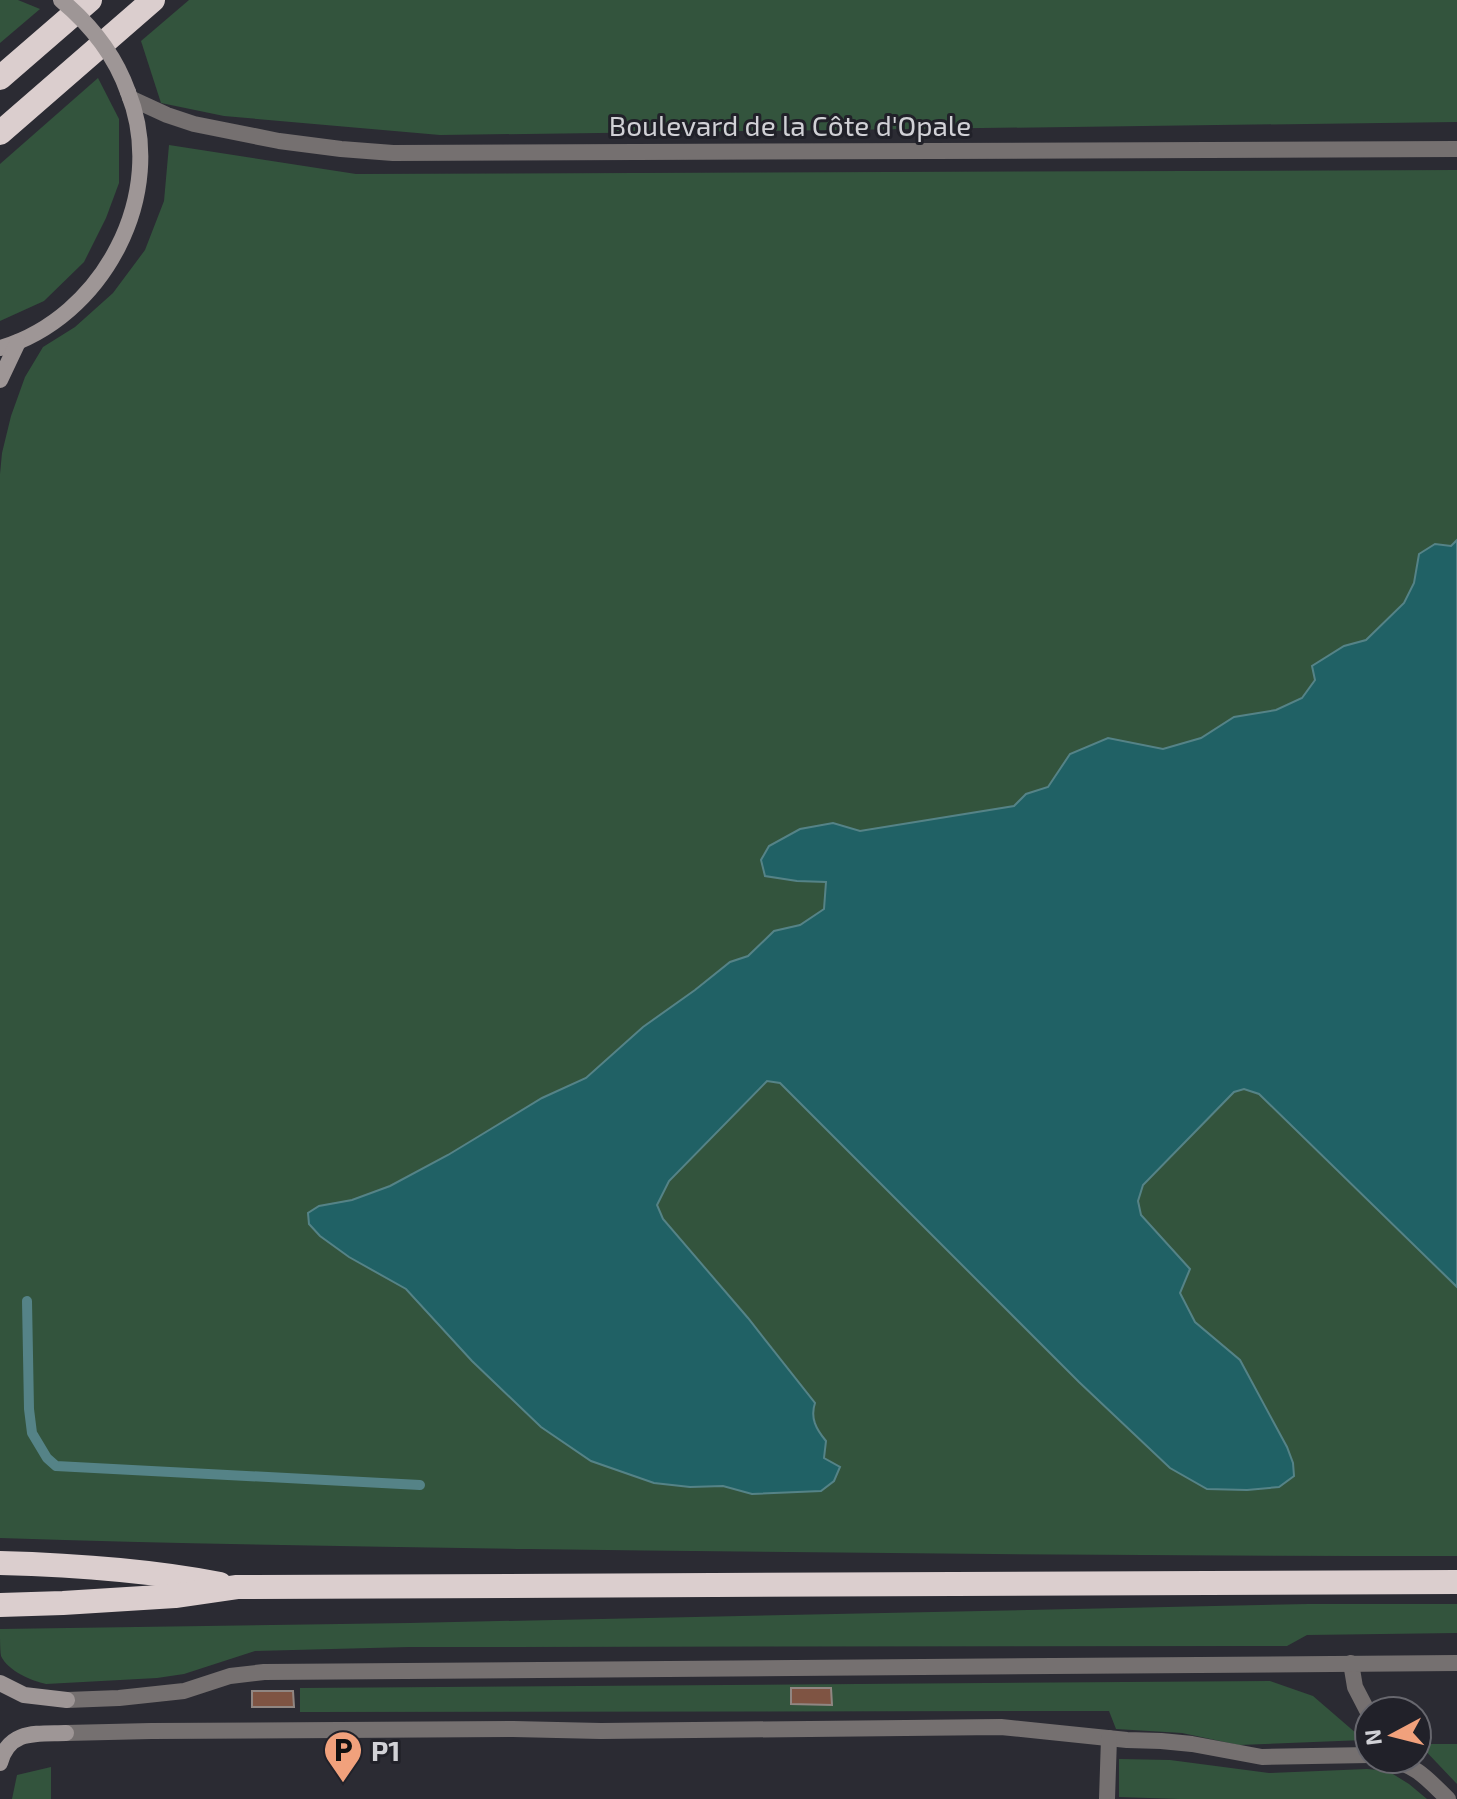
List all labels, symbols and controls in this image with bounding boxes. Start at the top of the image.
street label: Boulevard de la Côte d'Opale [609,108,971,142]
north arrow [1353,1695,1433,1775]
text: N [1358,1728,1386,1747]
parking icon: P1 [322,1729,364,1784]
place label: P1 [371,1733,400,1767]

